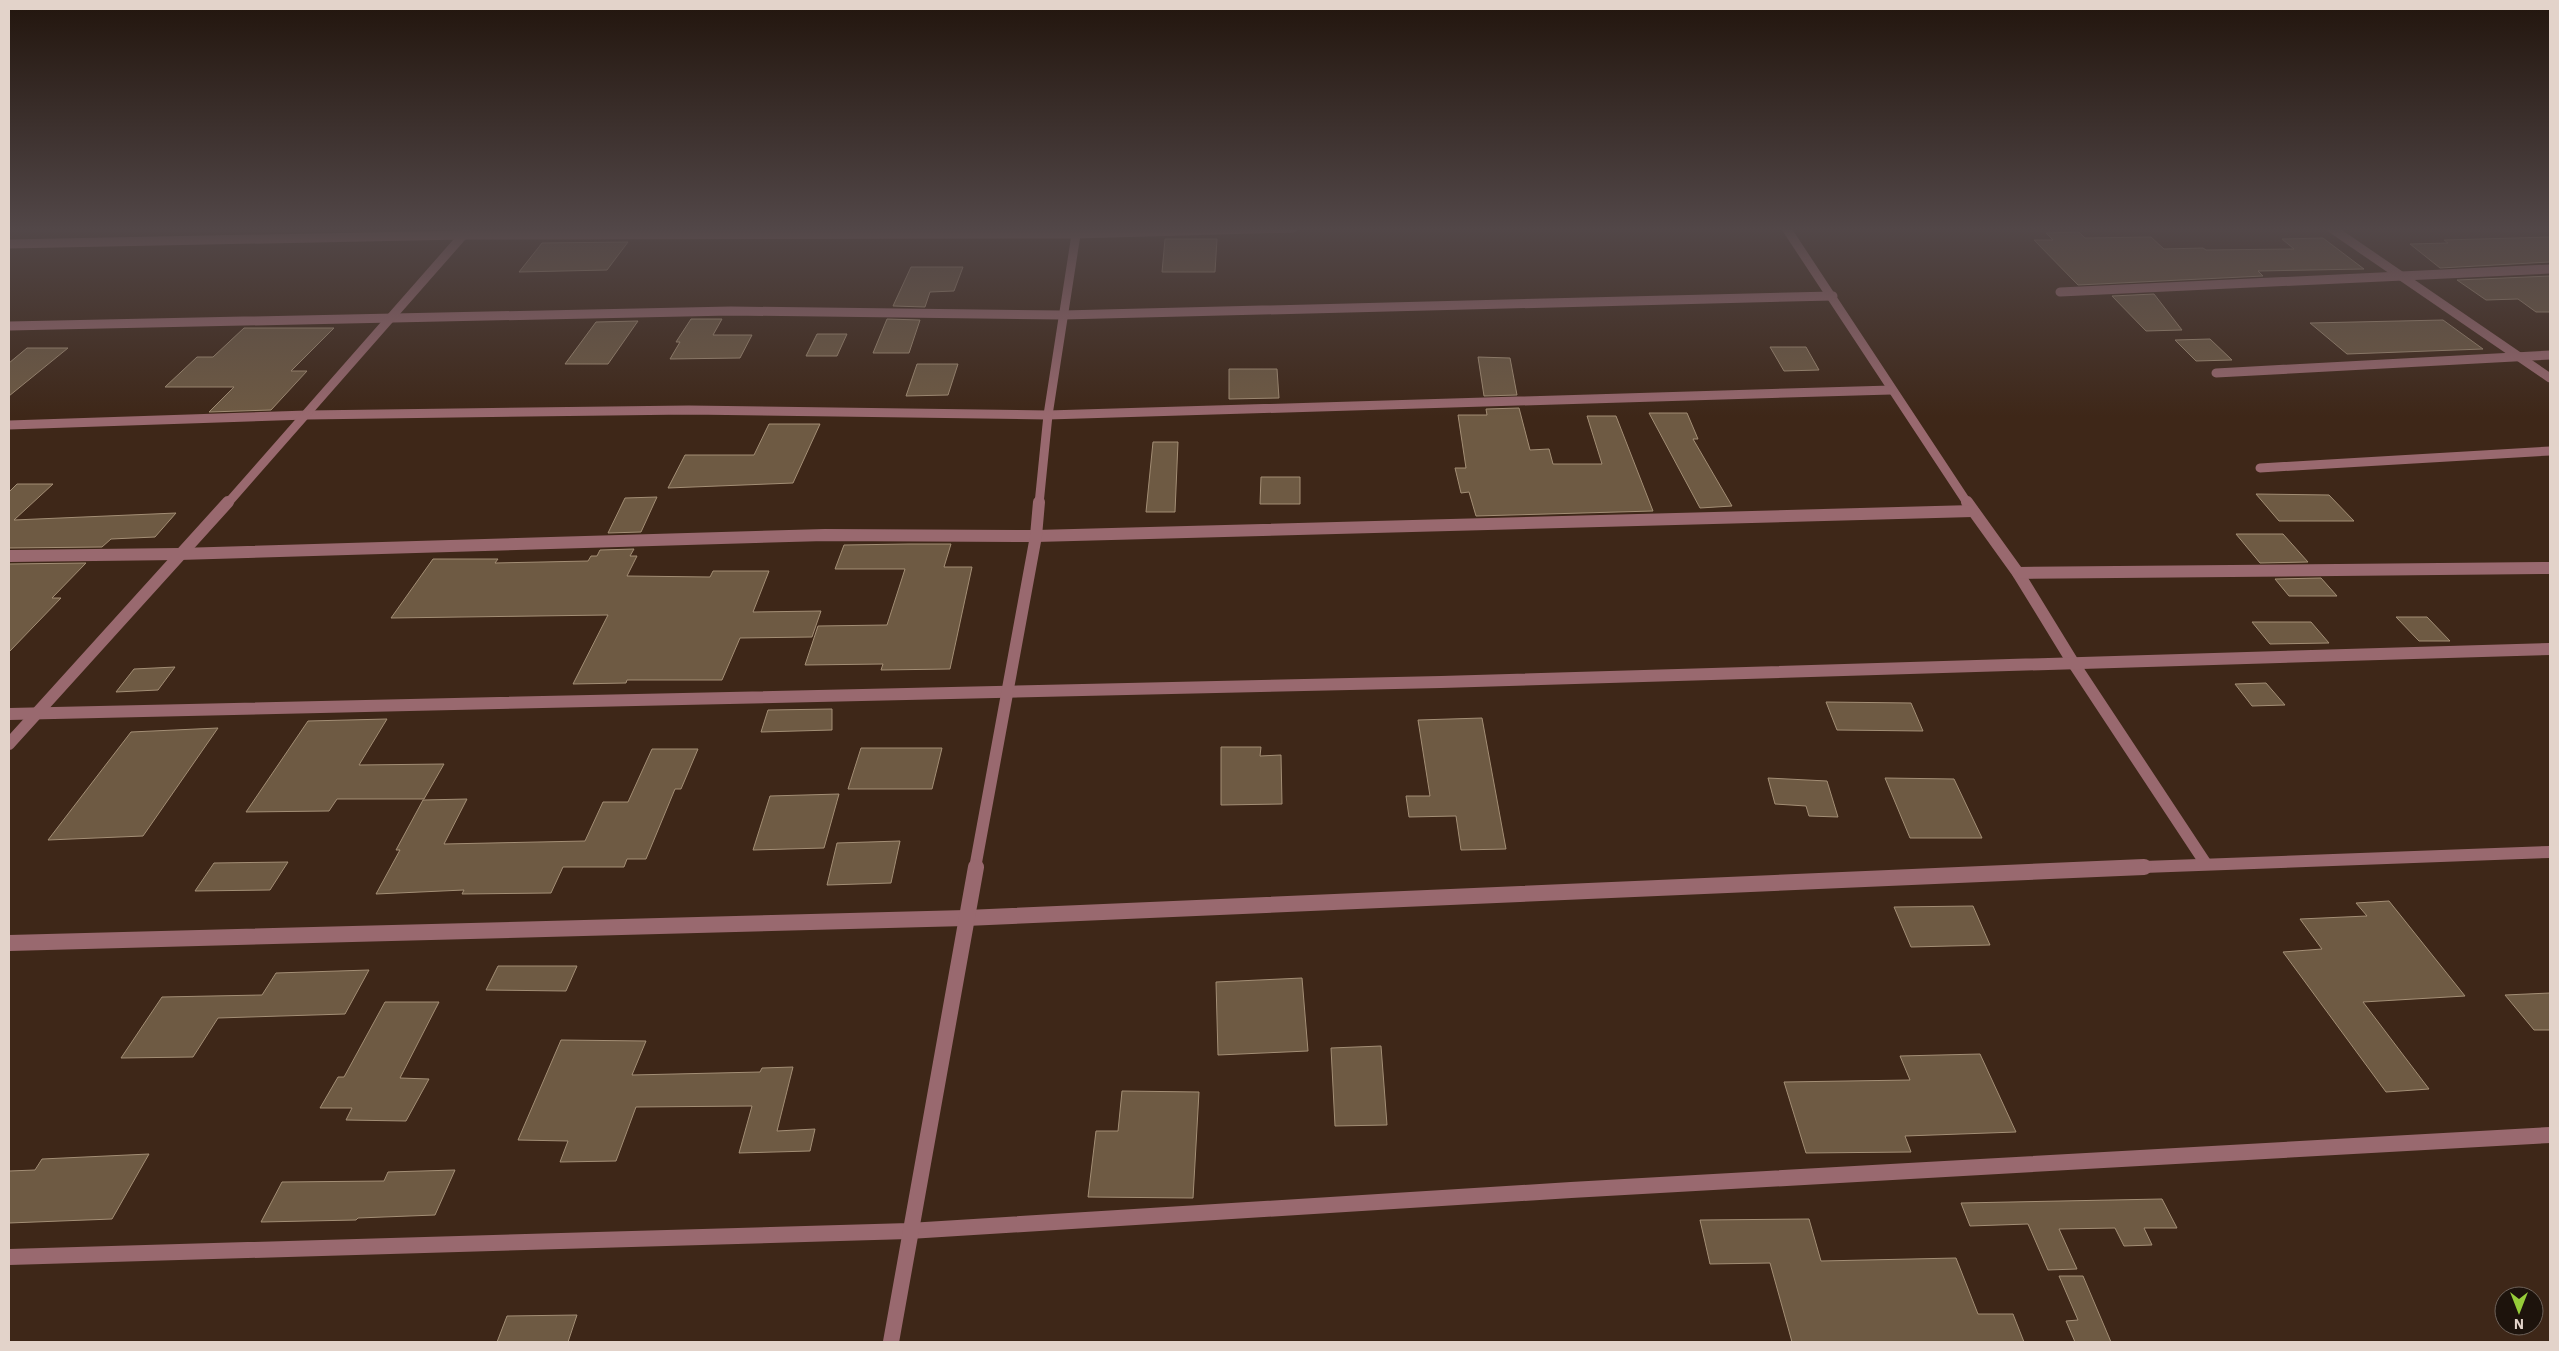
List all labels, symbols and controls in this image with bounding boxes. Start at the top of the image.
north arrow [2494,1286,2544,1336]
text: N [2514,1315,2524,1333]

